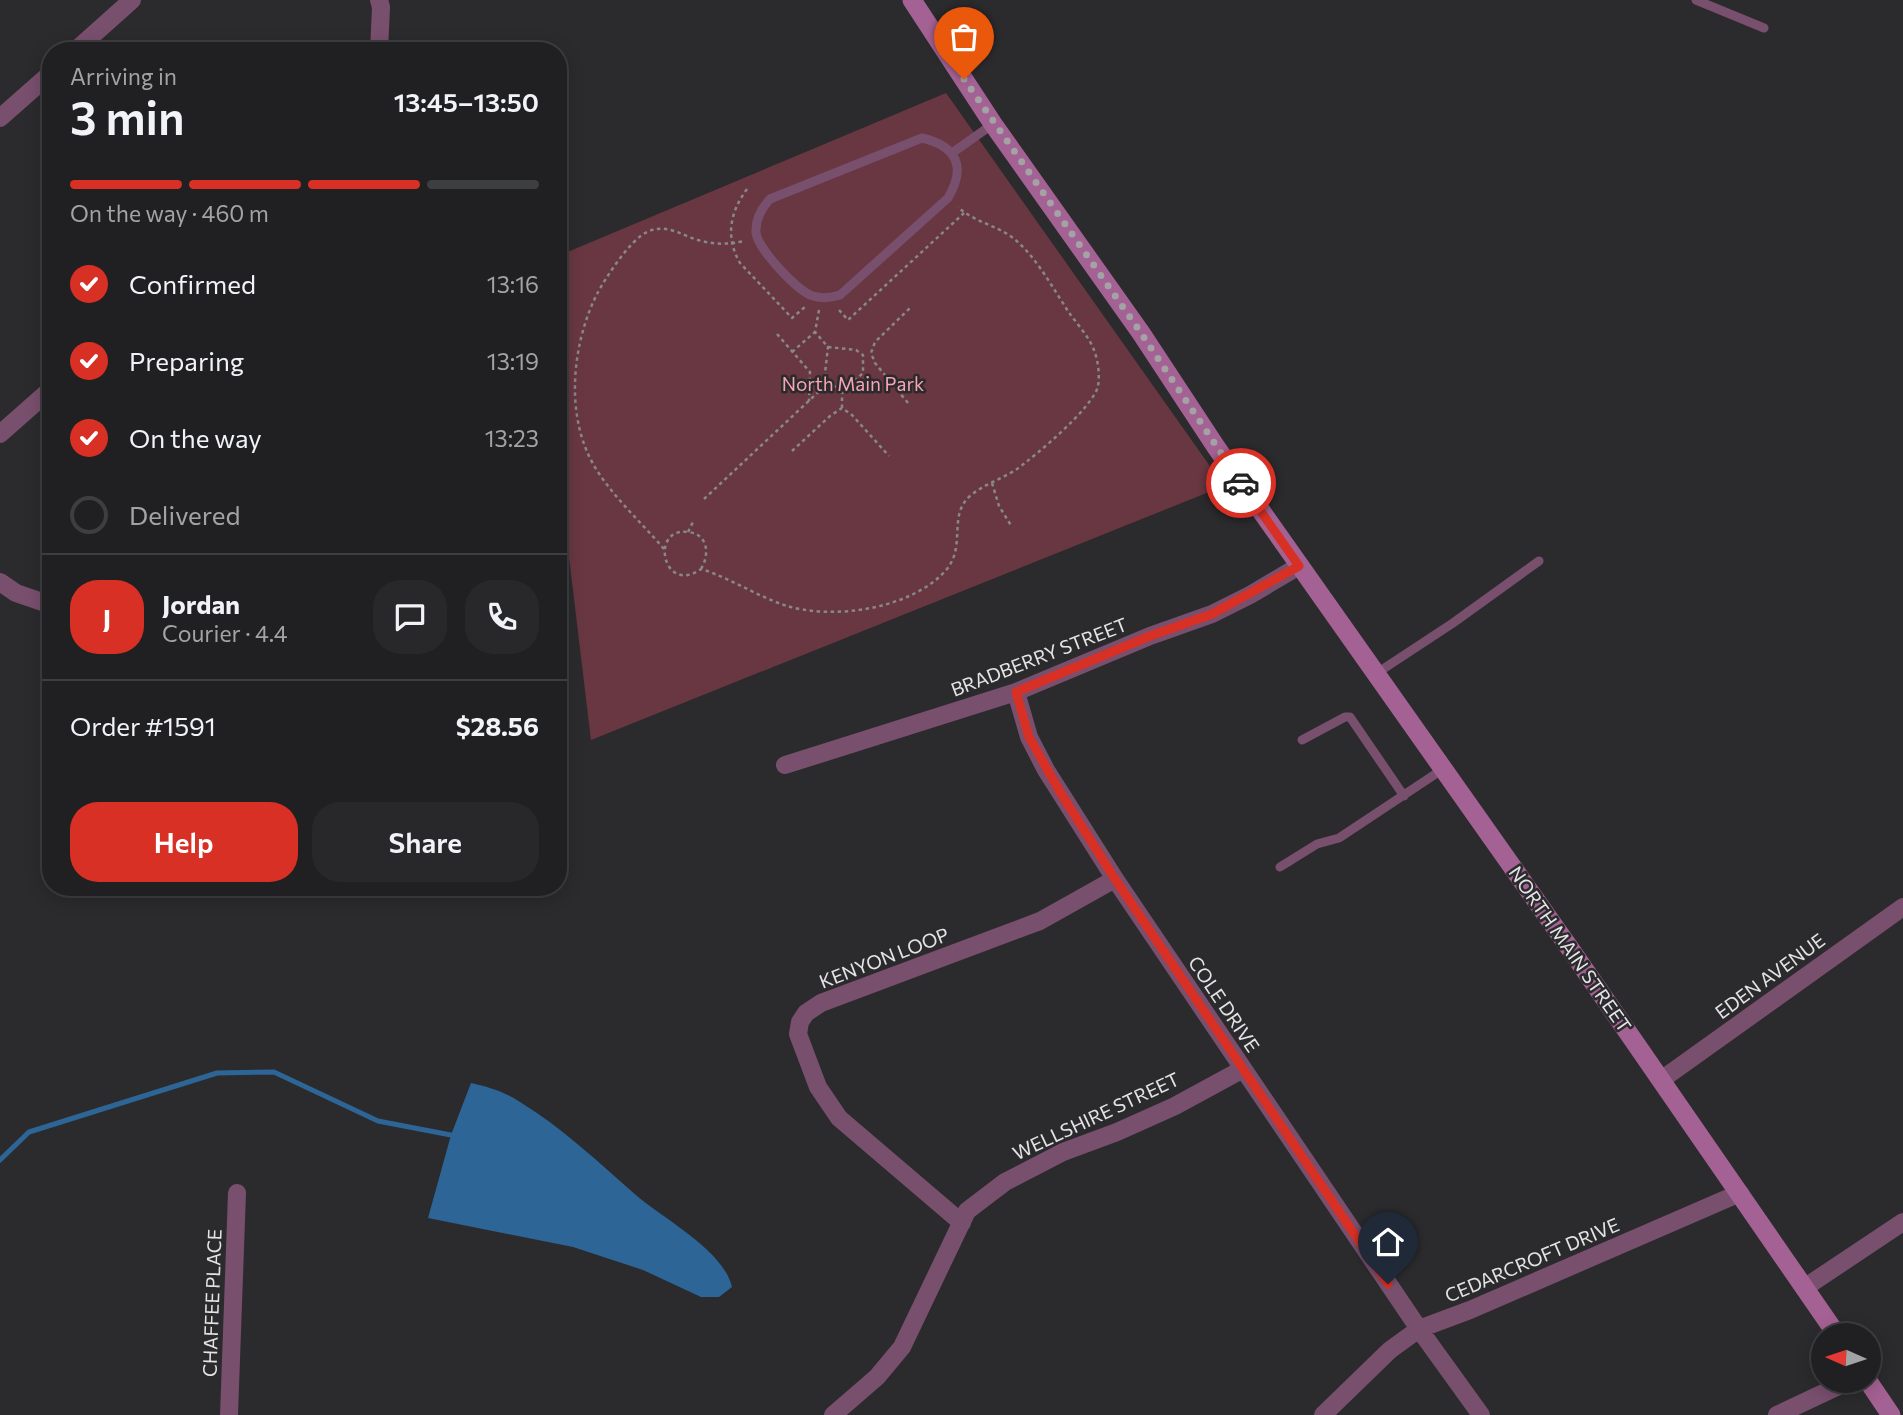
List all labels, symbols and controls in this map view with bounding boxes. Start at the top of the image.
pin [934,7,994,79]
icon: bag [945,18,983,56]
text: Arriving in [70,62,177,90]
text: 13:45–13:50 [394,86,539,117]
text: 3 min [70,88,185,144]
text: On the way · 460 m [70,199,269,227]
icon: check [70,265,108,303]
text: Confirmed [129,268,256,299]
text: 13:16 [487,270,539,298]
icon: check [70,342,108,380]
text: Preparing [129,345,244,376]
text: 13:19 [487,347,539,375]
park label: North Main Park [782,372,924,395]
icon: check [70,419,108,457]
text: On the way [129,422,262,453]
text: 13:23 [485,424,539,452]
courier [1206,448,1276,518]
icon: car [1222,464,1260,502]
text: Delivered [129,499,240,530]
button: chat [373,580,447,654]
button: phone [465,580,539,654]
text: Jordan [162,588,240,619]
text: J [103,602,111,633]
street label: BRADBERRY STREET [947,612,1130,701]
text: Courier · 4.4 [162,619,288,647]
text: Order #1591 [70,710,216,741]
text: $28.56 [456,710,539,741]
button: Help [70,802,298,882]
button: Share [312,802,539,882]
street label: NORTH MAIN STREET [1504,861,1636,1036]
street label: KENYON LOOP [816,922,952,993]
street label: EDEN AVENUE [1710,928,1829,1023]
street label: COLE DRIVE [1184,951,1265,1056]
street label: WELLSHIRE STREET [1009,1067,1183,1164]
pin [1358,1212,1418,1284]
street label: CEDARCROFT DRIVE [1441,1212,1623,1307]
icon: home [1369,1223,1407,1261]
street label: CHAFFEE PLACE [197,1229,226,1377]
north arrow [1811,1323,1881,1393]
map controls [1811,1323,1881,1393]

